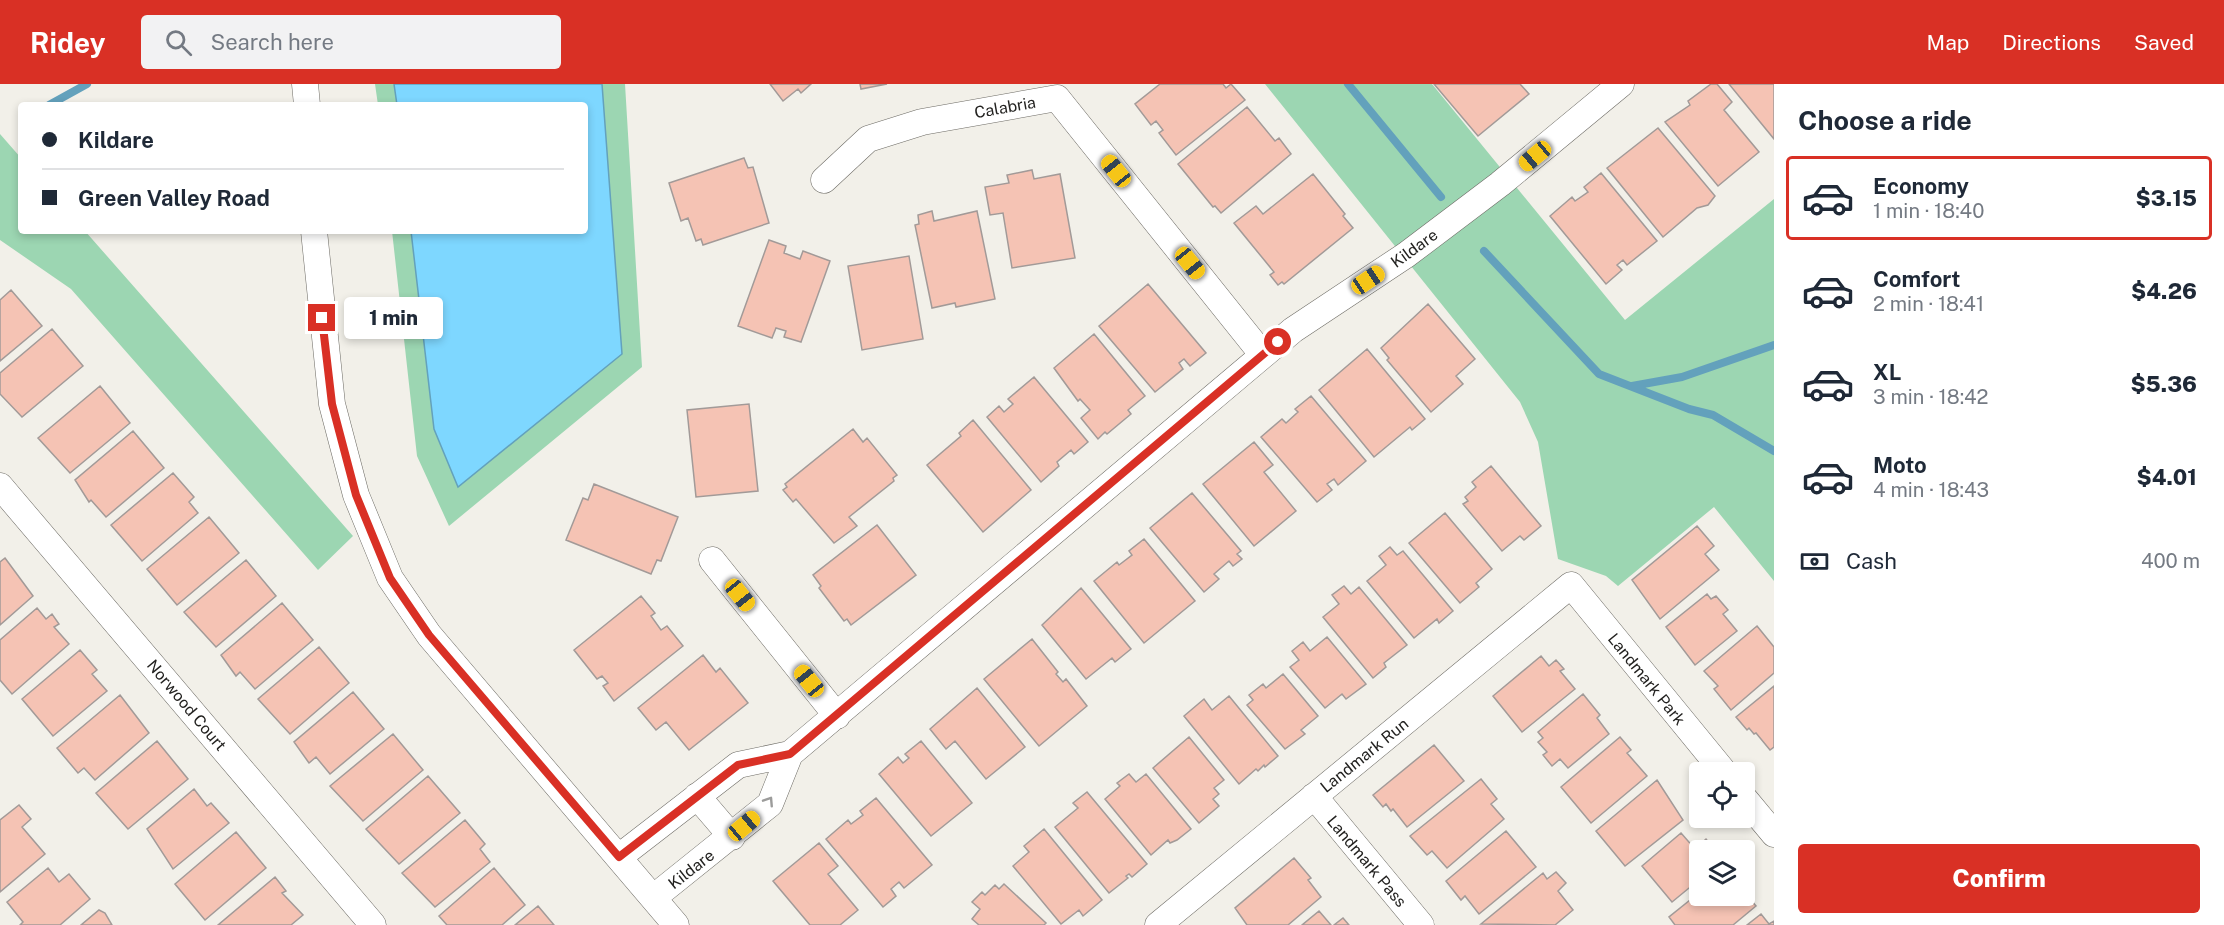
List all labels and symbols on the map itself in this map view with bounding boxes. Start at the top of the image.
street label: Calabria [973,93,1037,122]
car [1515,138,1555,174]
car [1098,151,1134,191]
street label: Kildare [1387,225,1441,272]
car [1172,243,1208,283]
car [1348,262,1388,298]
callout: 1 min [343,297,442,339]
route end [308,304,335,331]
route start [1264,328,1291,355]
car [722,575,758,615]
street label: Landmark Park [1604,630,1689,729]
street label: Norwood Court [143,656,230,755]
car [791,661,827,701]
street label: Landmark Run [1316,714,1412,797]
one-way arrow [762,797,773,808]
car [724,808,764,844]
street label: Landmark Pass [1323,812,1410,911]
street label: Kildare [665,846,718,893]

